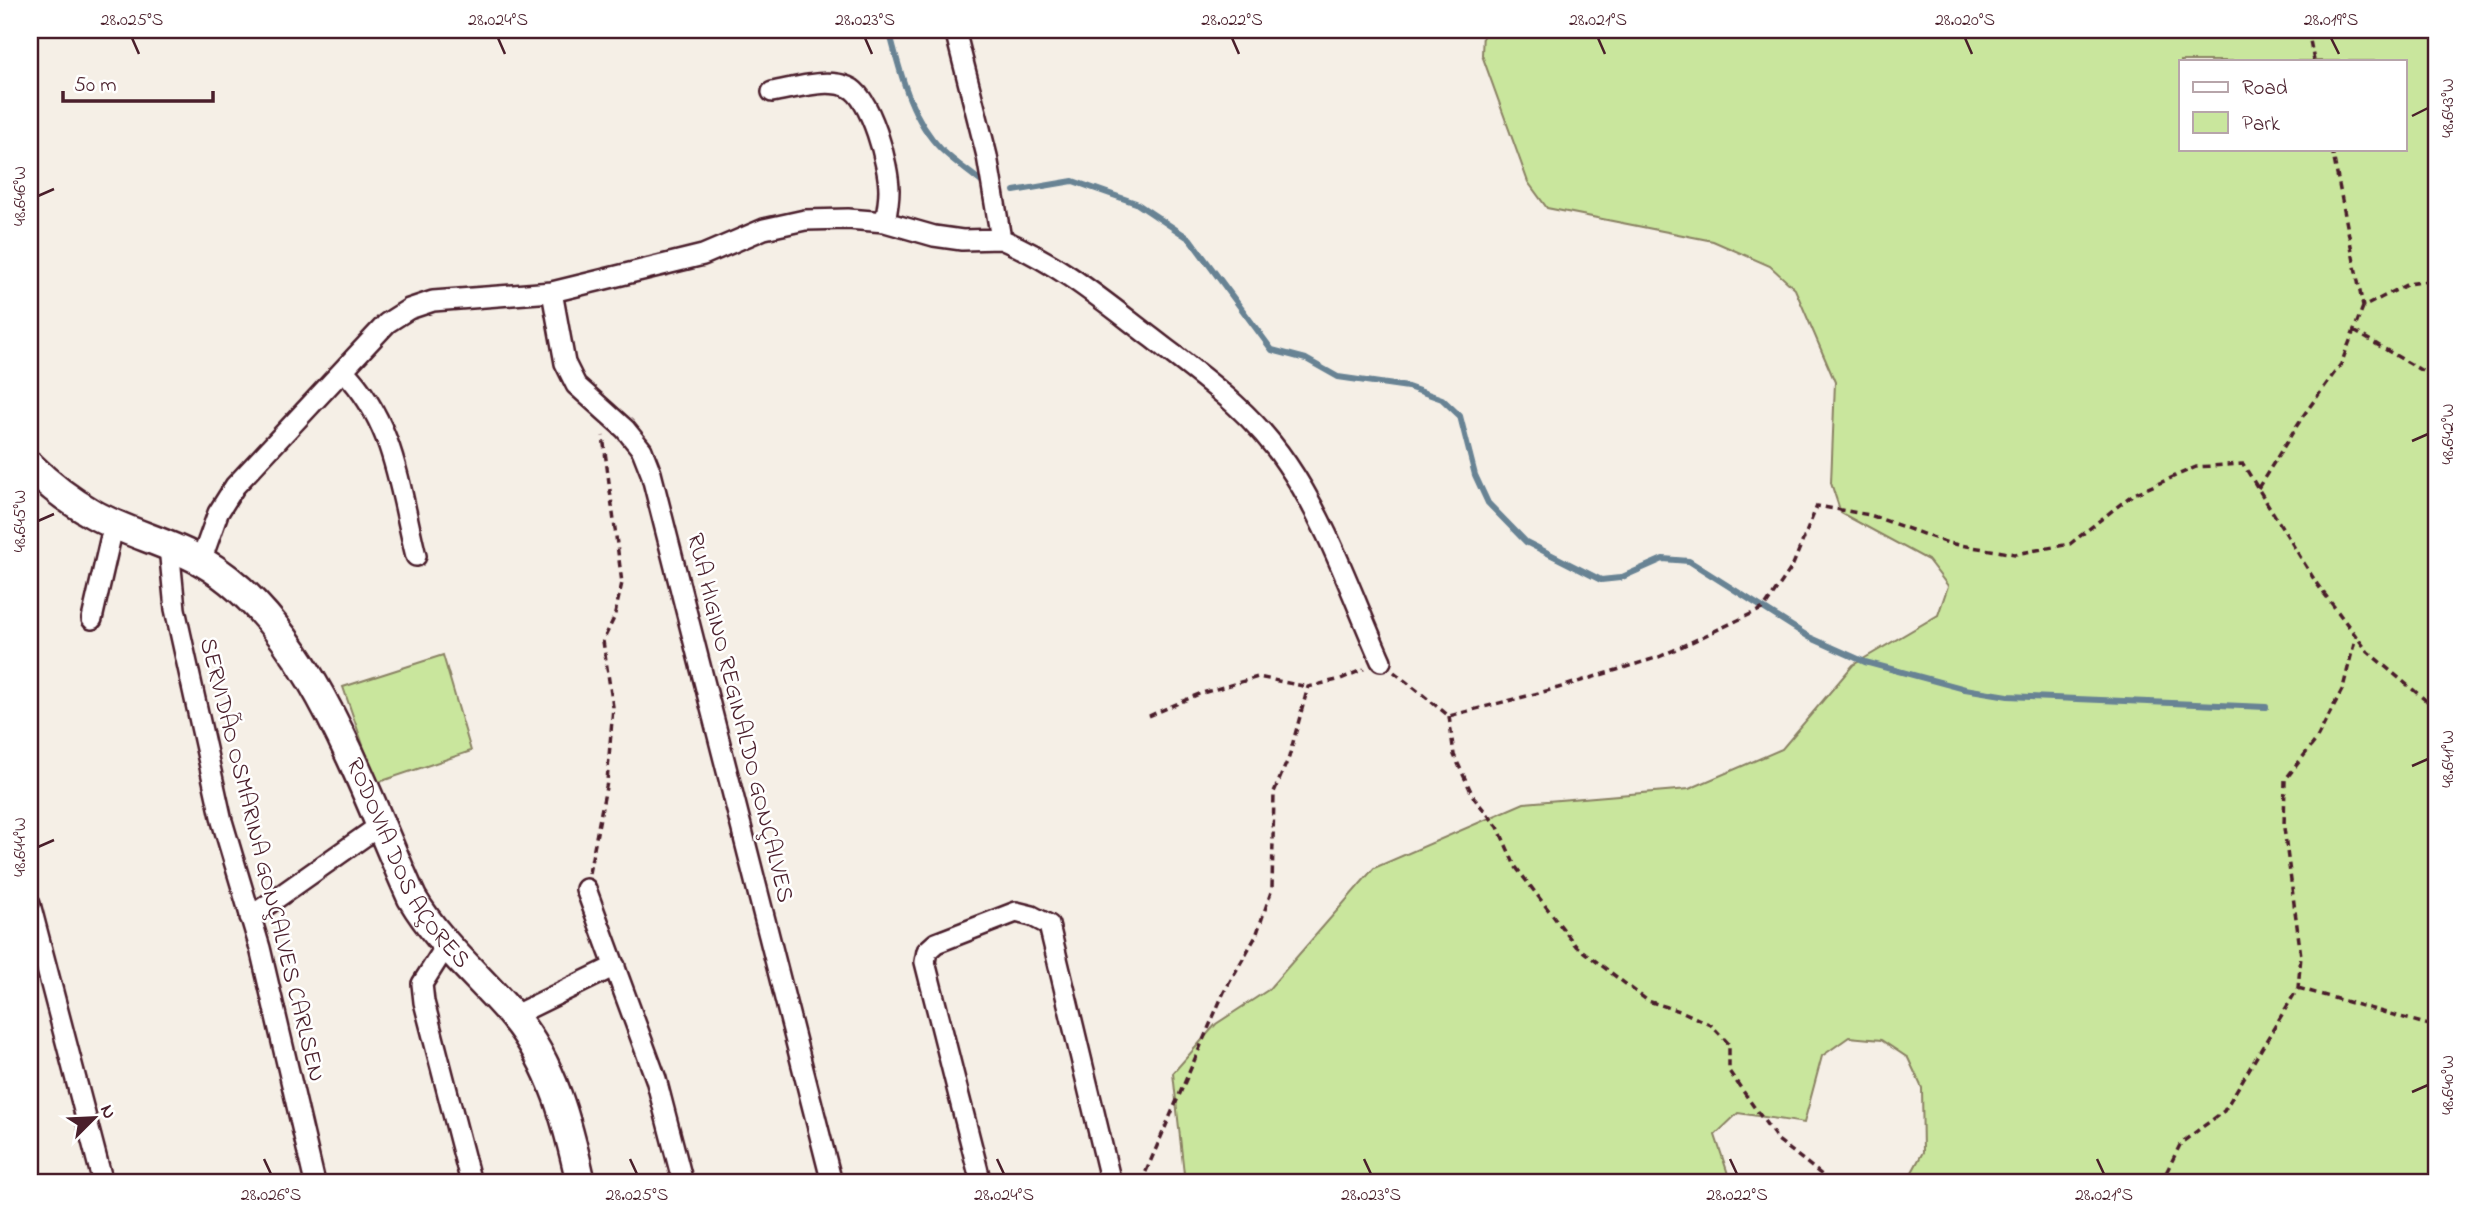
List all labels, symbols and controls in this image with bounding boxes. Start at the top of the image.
text: 28.025°S [101,8,163,34]
text: 28.024°S [468,8,528,34]
text: 28.023°S [835,8,895,34]
text: 28.022°S [1201,8,1263,34]
text: 28.021°S [1569,8,1627,34]
text: 28.020°S [1935,8,1995,34]
text: 28.019°S [2304,8,2358,34]
scale bar [63,60,214,104]
legend [2179,60,2406,150]
text: 50 m [74,71,117,101]
text: Road [2242,74,2288,104]
text: 48.643°W [2436,78,2462,138]
text: Park [2242,110,2281,140]
text: 48.646°W [8,166,34,226]
text: 48.642°W [2436,404,2462,464]
text: 48.645°W [8,490,34,552]
street label: RUA HIGINO REGINALDO GONÇALVES [676,530,802,906]
street label: SERVIDÃO OSMARINA GONÇALVES CARLSEN [189,634,333,1086]
text: 48.641°W [2436,730,2462,788]
street label: RODOVIA DOS AÇORES [336,752,478,977]
text: 48.644°W [8,817,34,877]
text: 48.640°W [2436,1055,2462,1115]
north arrow [60,1084,130,1154]
text: N [92,1101,122,1124]
text: 28.026°S [241,1183,301,1209]
text: 28.025°S [606,1183,668,1209]
text: 28.024°S [974,1183,1034,1209]
text: 28.023°S [1341,1183,1401,1209]
text: 28.022°S [1706,1183,1768,1209]
text: 28.021°S [2075,1183,2133,1209]

